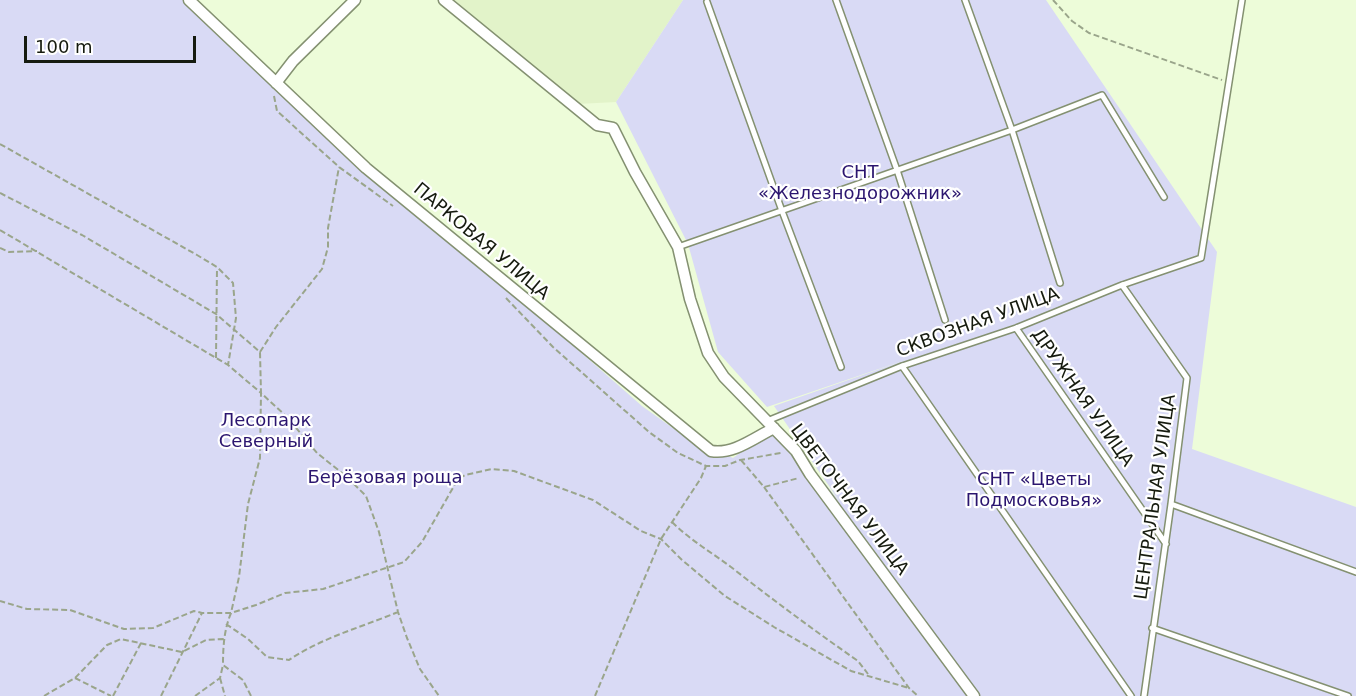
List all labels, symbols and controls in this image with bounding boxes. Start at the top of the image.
scale bar [27,24,200,62]
text: 100 m [35,36,93,57]
park label: СНТ «Железнодорожник» [758,162,962,204]
street label: ПАРКОВАЯ УЛИЦА [409,179,553,305]
street label: СКВОЗНАЯ УЛИЦА [894,283,1062,363]
street label: ДРУЖНАЯ УЛИЦА [1026,325,1138,471]
street label: ЦЕНТРАЛЬНАЯ УЛИЦА [1131,393,1181,601]
park label: Лесопарк Северный [219,410,313,452]
street label: ЦВЕТОЧНАЯ УЛИЦА [785,420,913,580]
park label: Берёзовая роща [307,467,463,489]
park label: СНТ «Цветы Подмосковья» [966,469,1102,512]

